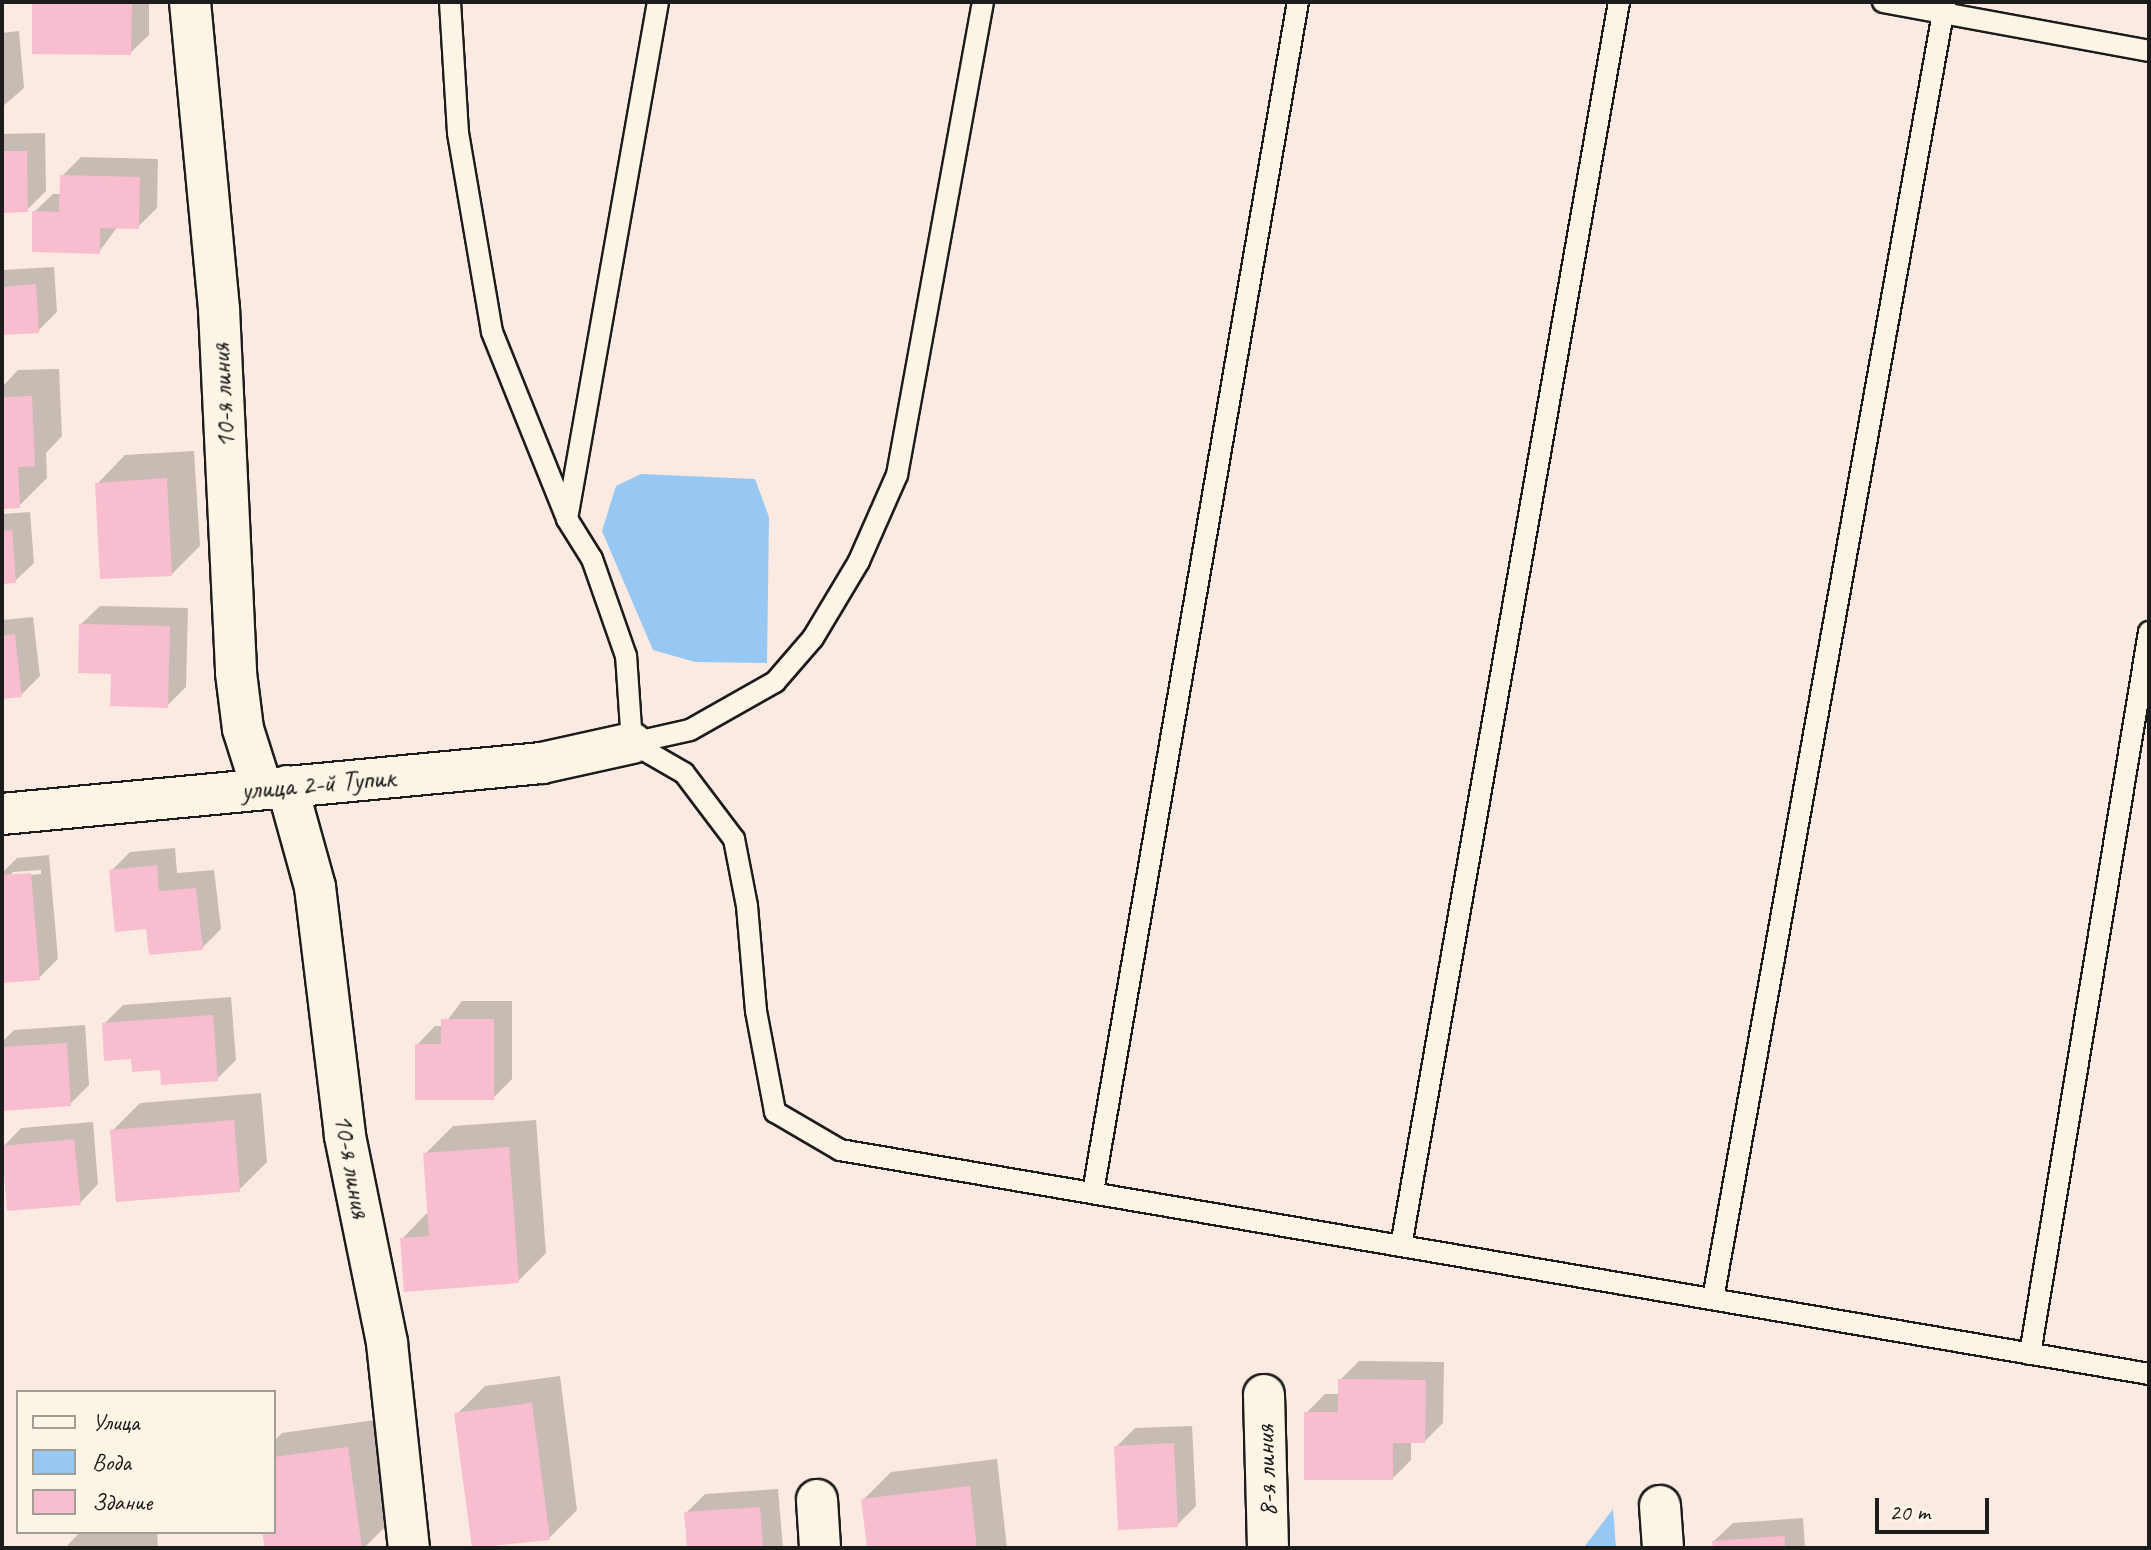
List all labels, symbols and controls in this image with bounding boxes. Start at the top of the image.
street label: 10-я линия [203,343,243,449]
street label: улица 2-й Тупик [240,761,396,807]
street label: 10-я линия [326,1111,378,1221]
legend [16,1390,276,1534]
text: Улица [92,1407,140,1437]
street label: 8-я линия [1248,1424,1284,1518]
text: Вода [92,1447,131,1477]
scale bar [1879,1482,1993,1532]
text: Здание [92,1487,152,1517]
text: 20 m [1889,1497,1930,1527]

